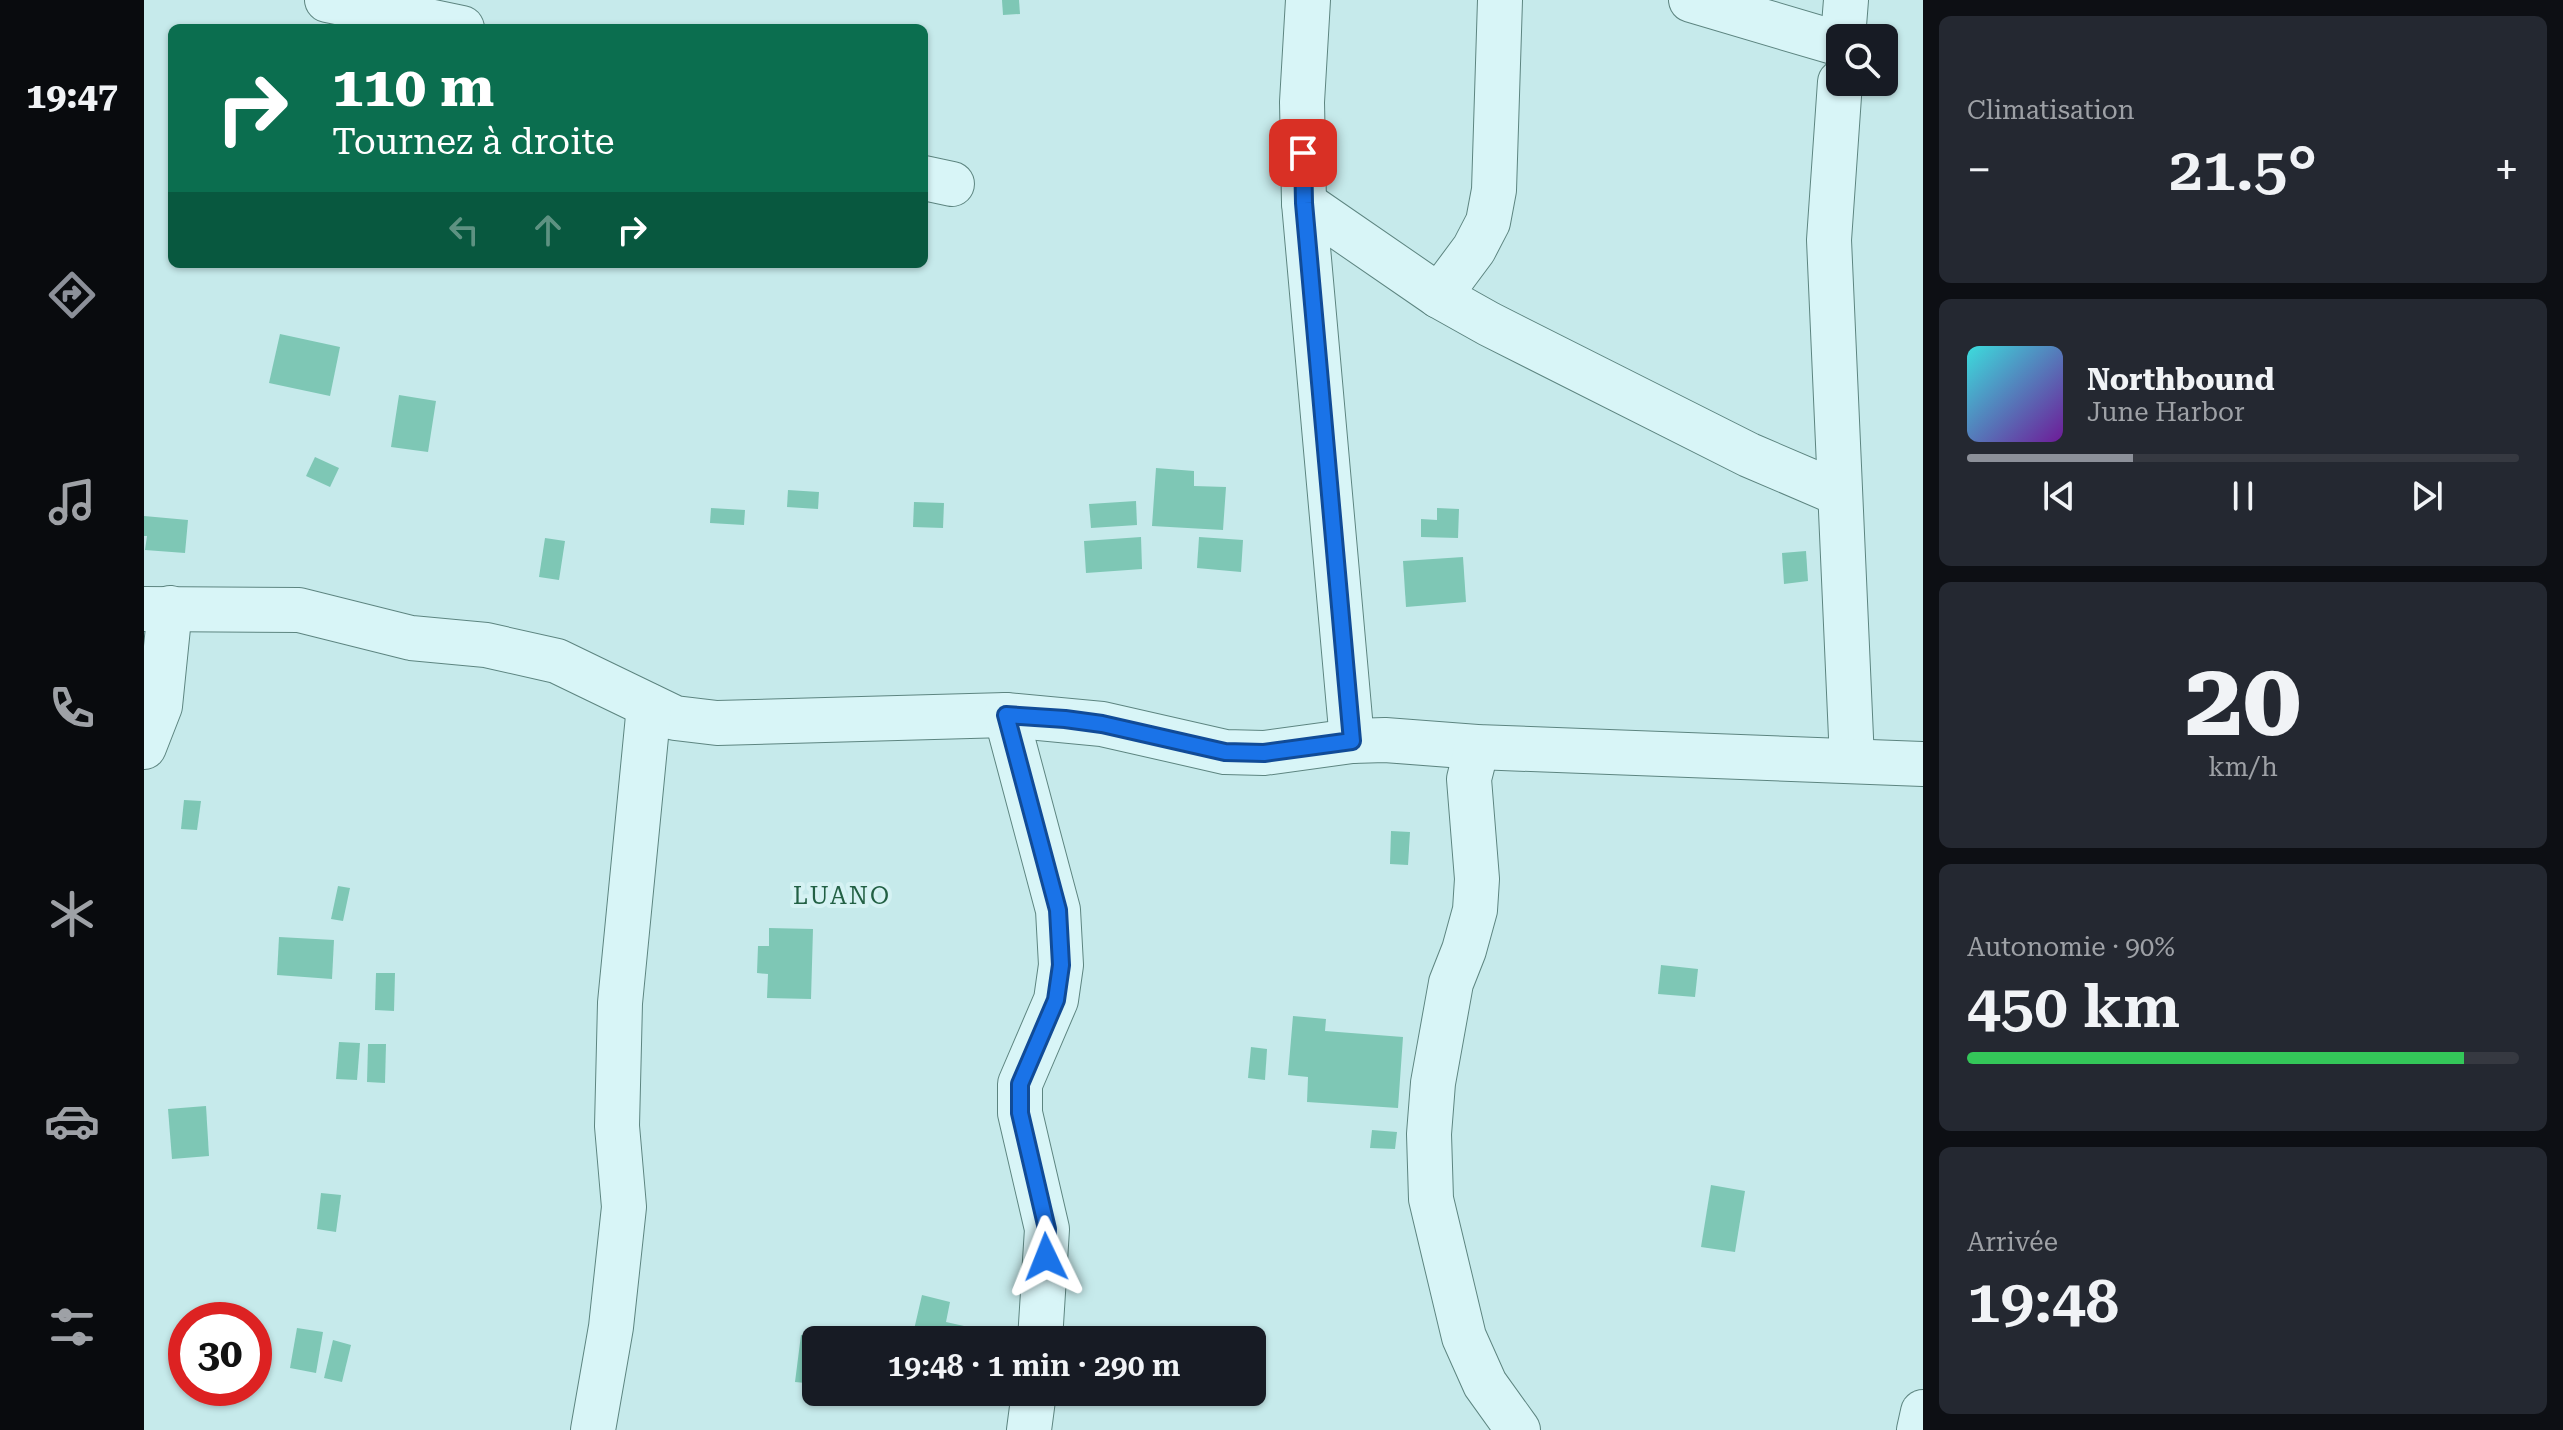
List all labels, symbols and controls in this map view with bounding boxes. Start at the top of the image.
map controls [1826,24,1898,96]
button: search [1826,24,1898,96]
text: 110 m [332,54,494,120]
icon: right [200,56,304,160]
text: 19:47 [26,75,118,117]
text: Climatisation [1967,95,2134,125]
pin [1269,119,1337,187]
text: Tournez à droite [332,121,615,163]
icon: arrive [1281,131,1325,175]
text: 21.5° [2169,134,2317,205]
text: − [1967,144,1992,196]
text: + [2494,144,2519,196]
icon: left [442,208,486,252]
icon: ahead [526,208,570,252]
icon: right [610,208,654,252]
icon: directions [44,267,100,323]
text: Northbound [2087,362,2275,397]
text: June Harbor [2087,397,2245,427]
icon: music [44,474,100,530]
icon: previous [2037,474,2081,518]
icon: pause [2221,474,2265,518]
icon: next [2405,474,2449,518]
text: 20 [2185,639,2301,760]
icon: phone [44,680,100,736]
text: km/h [2208,752,2278,782]
district label: LUANO [793,882,891,910]
icon: climate [44,886,100,942]
text: Autonomie · 90% [1967,932,2175,962]
text: 450 km [1967,971,2180,1042]
icon: car [44,1093,100,1149]
position arrow [1004,1215,1088,1299]
text: Arrivée [1967,1227,2058,1257]
text: 19:48 [1967,1266,2119,1337]
icon: filters [44,1299,100,1355]
speed limit sign: 30 [168,1302,272,1406]
text: 19:48 · 1 min · 290 m [888,1348,1180,1383]

